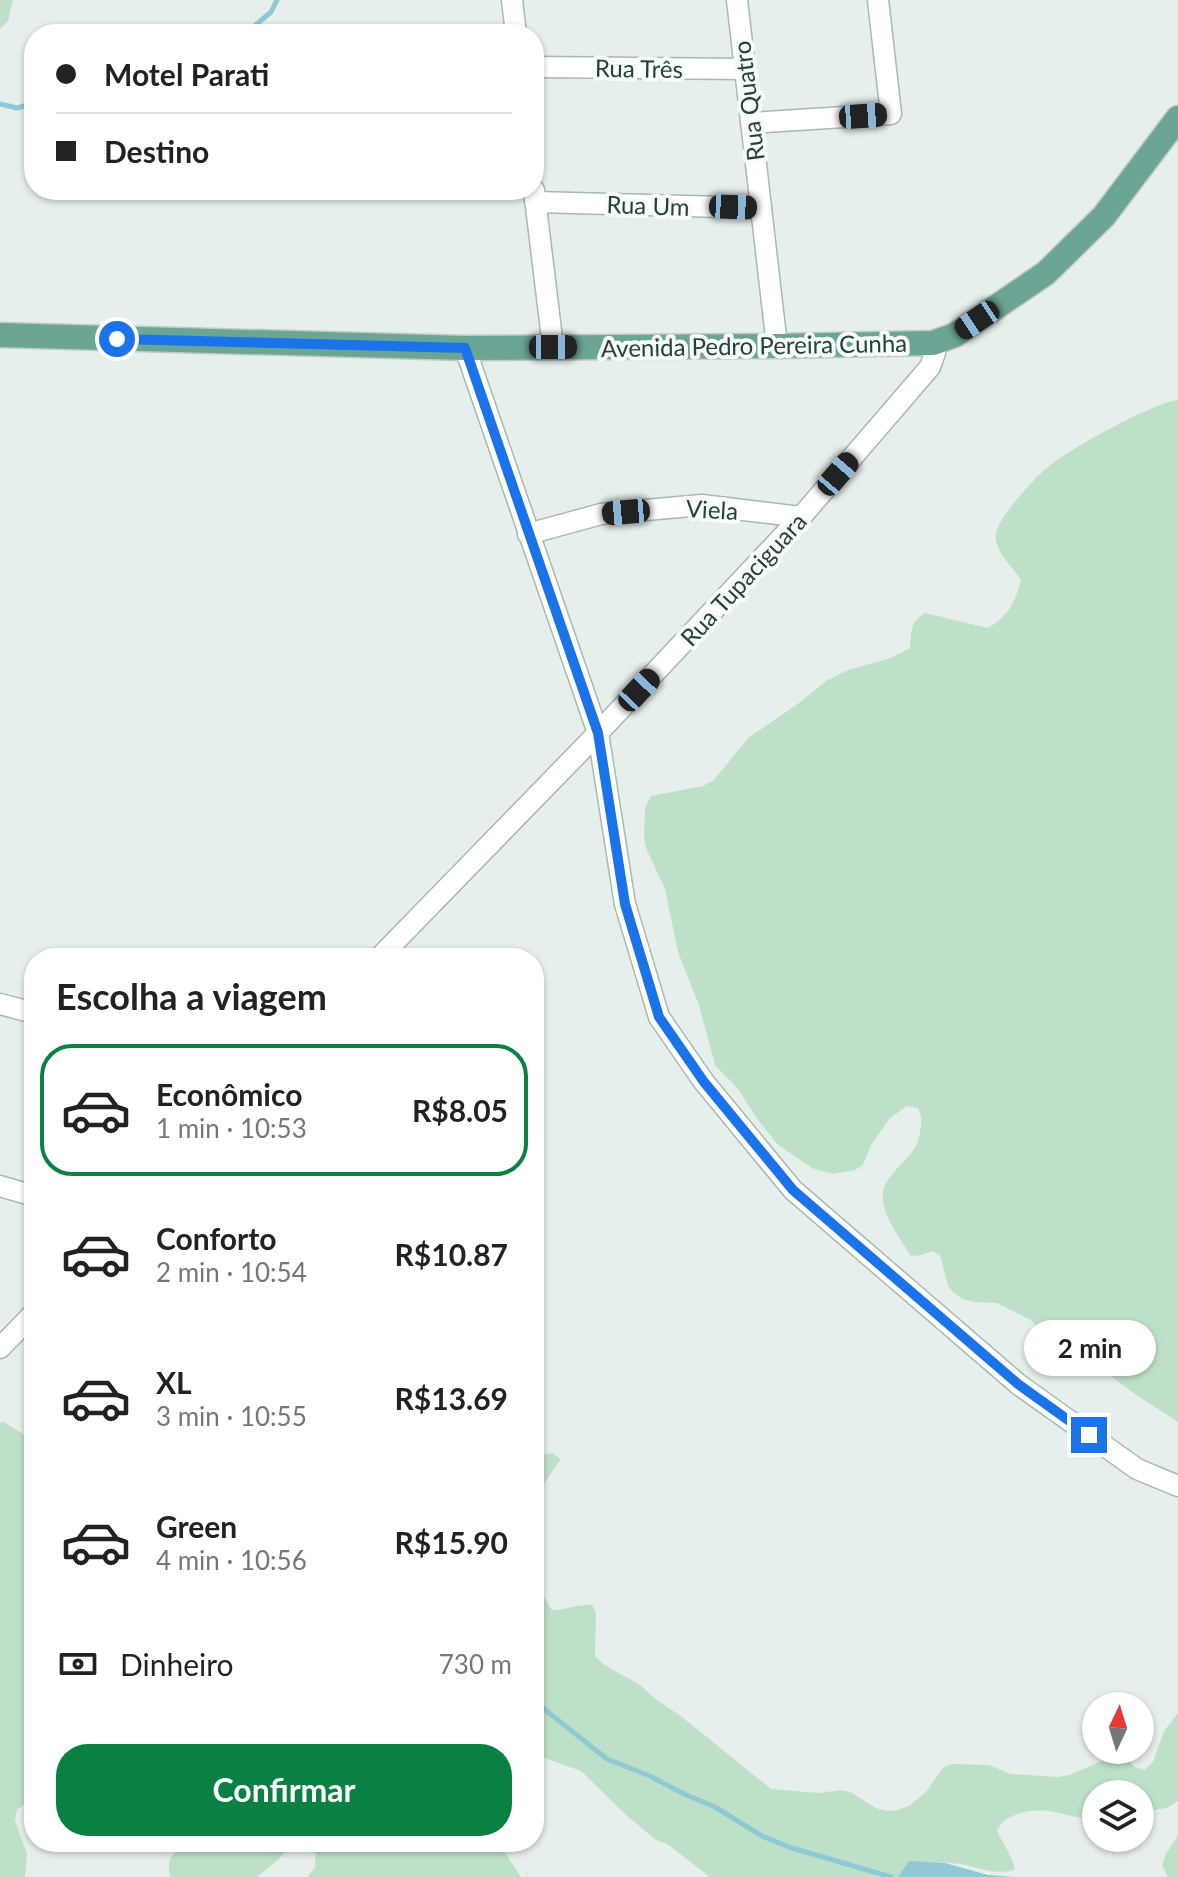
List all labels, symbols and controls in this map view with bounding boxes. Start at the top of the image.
street label: Rua Quatro [726,39,770,163]
street label: Rua Três [595,53,683,83]
text: Motel Parati [104,56,269,92]
car [838,102,888,130]
text: Destino [104,133,209,169]
street label: Rua Um [606,189,690,221]
car [709,194,757,220]
car [950,297,1004,343]
route start [99,321,135,357]
street label: Avenida Pedro Pereira Cunha [601,328,907,362]
car [529,335,577,359]
car [813,448,863,500]
street label: Viela [685,493,739,525]
car [601,498,651,526]
street label: Rua Tupaciguara [674,507,812,651]
car [614,664,664,716]
text: Escolha a viagem [56,974,327,1018]
icon: car [60,1074,132,1146]
text: Econômico [156,1076,302,1112]
text: R$8.05 [412,1092,508,1128]
text: 1 min · 10:53 [156,1112,307,1144]
icon: car [60,1218,132,1290]
text: Conforto [156,1220,276,1256]
text: R$10.87 [395,1236,508,1272]
text: 2 min · 10:54 [156,1256,307,1288]
callout: 2 min [1023,1319,1155,1375]
text: 2 min [1058,1332,1122,1364]
icon: car [60,1362,132,1434]
text: XL [156,1364,192,1400]
text: R$13.69 [395,1380,508,1416]
text: 3 min · 10:55 [156,1400,307,1432]
route end [1071,1417,1107,1453]
icon: car [60,1506,132,1578]
text: Green [156,1508,237,1544]
text: R$15.90 [395,1524,508,1560]
text: 4 min · 10:56 [156,1544,307,1576]
icon: cash [56,1642,100,1686]
text: Dinheiro [120,1646,234,1682]
text: 730 m [439,1648,512,1680]
north arrow [1082,1692,1154,1764]
map controls [1082,1692,1154,1852]
button: Confirmar [56,1744,512,1836]
button: layers [1082,1780,1154,1852]

